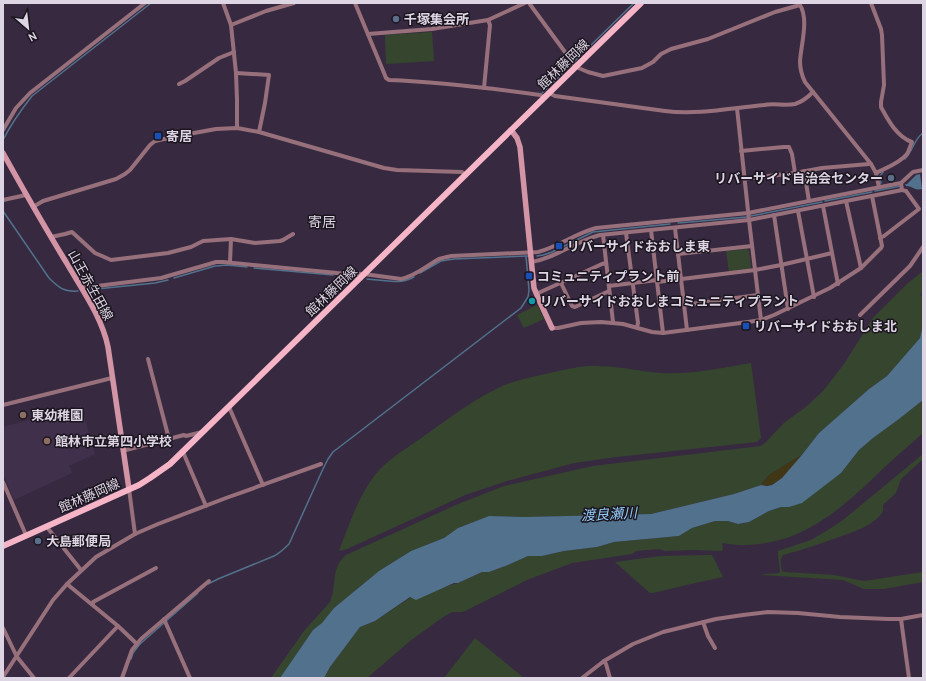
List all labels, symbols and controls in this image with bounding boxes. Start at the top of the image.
north arrow [8,8,48,48]
place label: 千塚集会所 [404,12,469,29]
marker: 千塚集会所 [391,14,401,24]
text: N [25,28,39,44]
street label: 館林藤岡線 [535,36,593,94]
place label: 寄居 [166,130,192,146]
marker: 寄居 [153,131,163,141]
place label: リバーサイド自治会センター [714,171,883,188]
marker: リバーサイド自治会センター [886,173,896,183]
district label: 寄居 [308,215,336,232]
place label: リバーサイドおおしま東 [567,240,710,256]
marker: リバーサイドおおしま東 [554,241,564,251]
street label: 山王赤生田線 [63,247,116,324]
street label: 館林藤岡線 [303,263,361,321]
place label: コミュニティプラント前 [537,269,679,286]
marker: コミュニティプラント前 [524,271,534,281]
place label: リバーサイドおおしまコミュニティプラント [540,295,799,311]
marker: リバーサイドおおしまコミュニティプラント [527,296,537,306]
place label: リバーサイドおおしま北 [754,320,897,336]
marker: リバーサイドおおしま北 [741,321,751,331]
place label: 東幼稚園 [31,408,83,425]
marker: 東幼稚園 [18,410,28,420]
place label: 館林市立第四小学校 [55,434,172,451]
marker: 館林市立第四小学校 [42,436,52,446]
street label: 館林藤岡線 [56,475,123,517]
water label: 渡良瀬川 [581,505,639,525]
place label: 大島郵便局 [46,534,111,551]
marker: 大島郵便局 [33,536,43,546]

